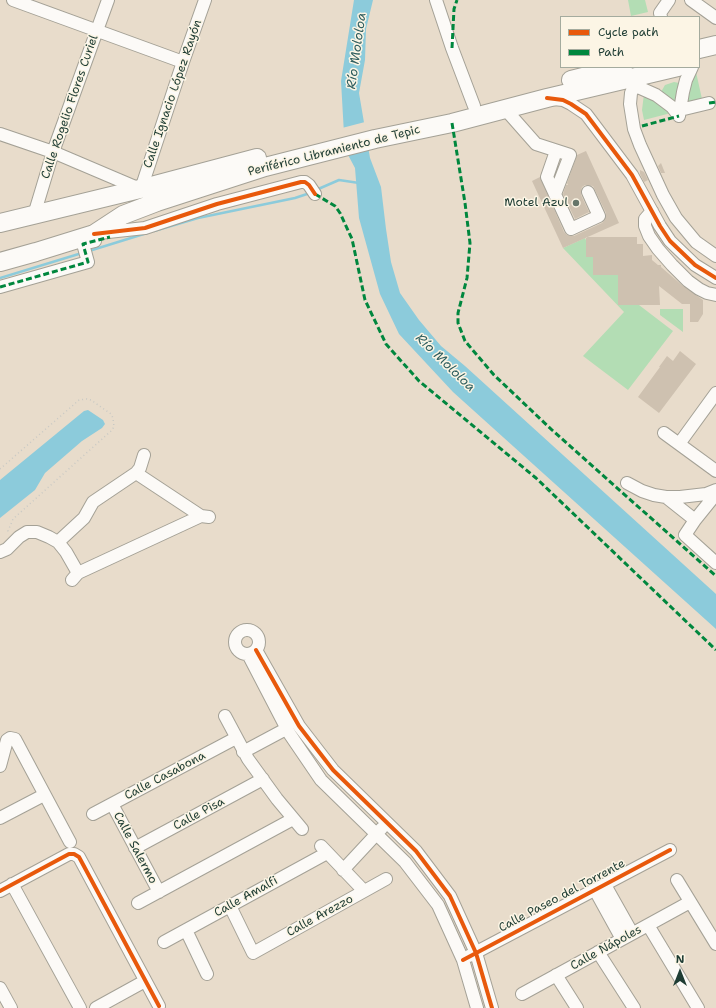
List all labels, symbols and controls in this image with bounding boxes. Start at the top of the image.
water label: Río Mololoa [344,12,370,90]
legend [560,16,700,68]
street label: Calle Ignacio López Rayón [141,18,205,170]
text: Cycle path [598,24,659,40]
street label: Calle Rogelio Flores Curiel [39,33,101,181]
text: Path [598,44,624,60]
street label: Periférico Libramiento de Tepic [246,123,422,179]
place label: Motel Azul [504,196,568,210]
marker: Motel Azul [571,198,581,208]
water label: Río Mololoa [412,331,478,395]
street label: Calle Casabona [122,749,208,803]
street label: Calle Pisa [171,795,227,833]
street label: Calle Salermo [110,810,160,886]
street label: Calle Paseo del Torrente [496,857,628,935]
street label: Calle Amalfi [212,874,280,920]
street label: Calle Arezzo [284,892,356,940]
street label: Calle Nápoles [568,923,644,973]
north arrow [660,952,700,992]
text: N [676,952,684,967]

